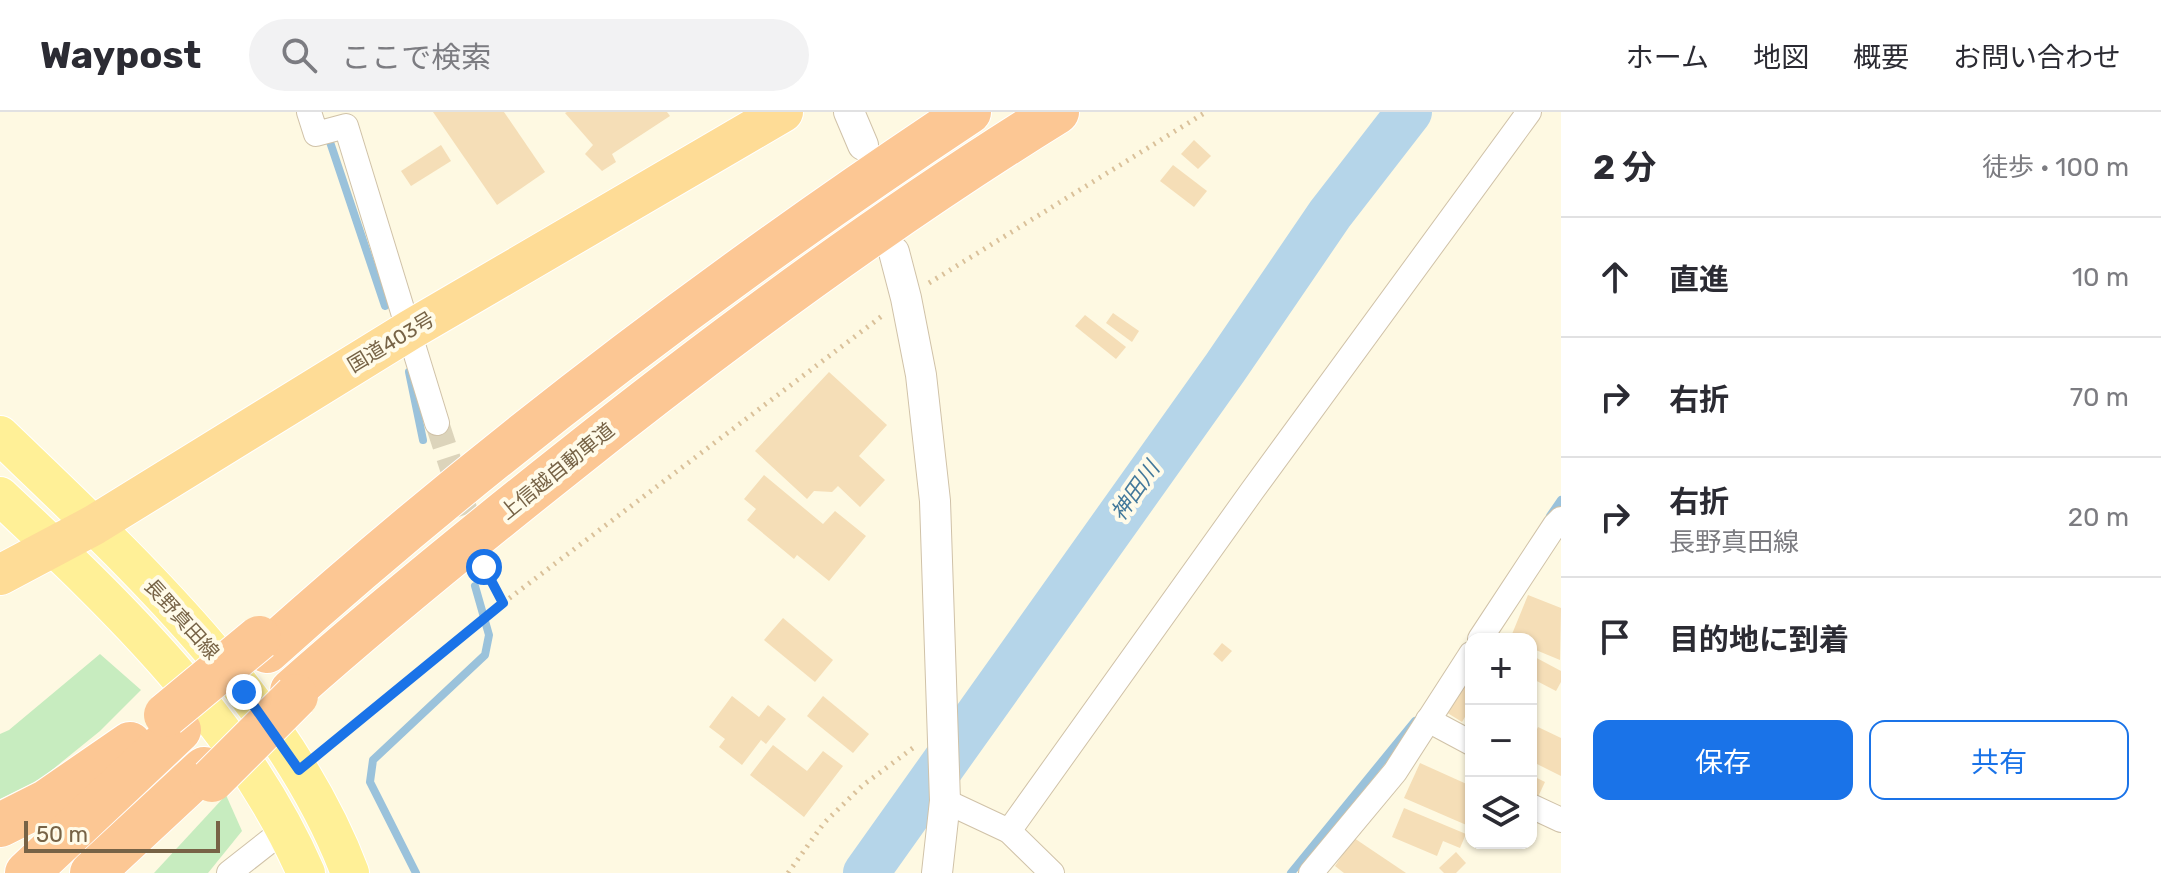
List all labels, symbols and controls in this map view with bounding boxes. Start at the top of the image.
search box [249,19,809,91]
text: Waypost [40,32,201,78]
icon: search [277,33,321,77]
text: ここで検索 [341,40,491,76]
text: ホーム [1626,41,1709,74]
text: 地図 [1753,41,1809,74]
text: 概要 [1853,41,1909,74]
text: お問い合わせ [1953,41,2121,74]
text: 2 分 [1593,147,1656,188]
text: 徒歩 · 100 m [1982,152,2129,183]
icon: ahead [1593,255,1637,299]
text: 直進 [1669,262,1729,298]
text: 10 m [2072,262,2129,293]
street label: 国道403号 [343,307,439,377]
icon: right [1593,375,1637,419]
text: 右折 [1669,382,1729,418]
text: 70 m [2070,382,2129,413]
street label: 上信越自動車道 [495,418,619,524]
water label: 神田川 [1105,455,1166,526]
text: 右折 [1669,484,1729,520]
icon: right [1593,495,1637,539]
text: 20 m [2068,502,2129,533]
text: 長野真田線 [1669,527,1799,558]
route start [466,549,502,585]
street label: 長野真田線 [140,574,224,664]
icon: arrive [1593,615,1637,659]
text: 目的地に到着 [1669,622,1849,658]
map controls [1465,633,1537,849]
button: + [1465,633,1537,705]
route end [226,674,262,710]
button: − [1465,705,1537,777]
button: 保存 [1593,720,1853,800]
button: 共有 [1869,720,2129,800]
button: layers [1465,777,1537,849]
scale bar [24,817,220,853]
text: 50 m [36,821,88,848]

